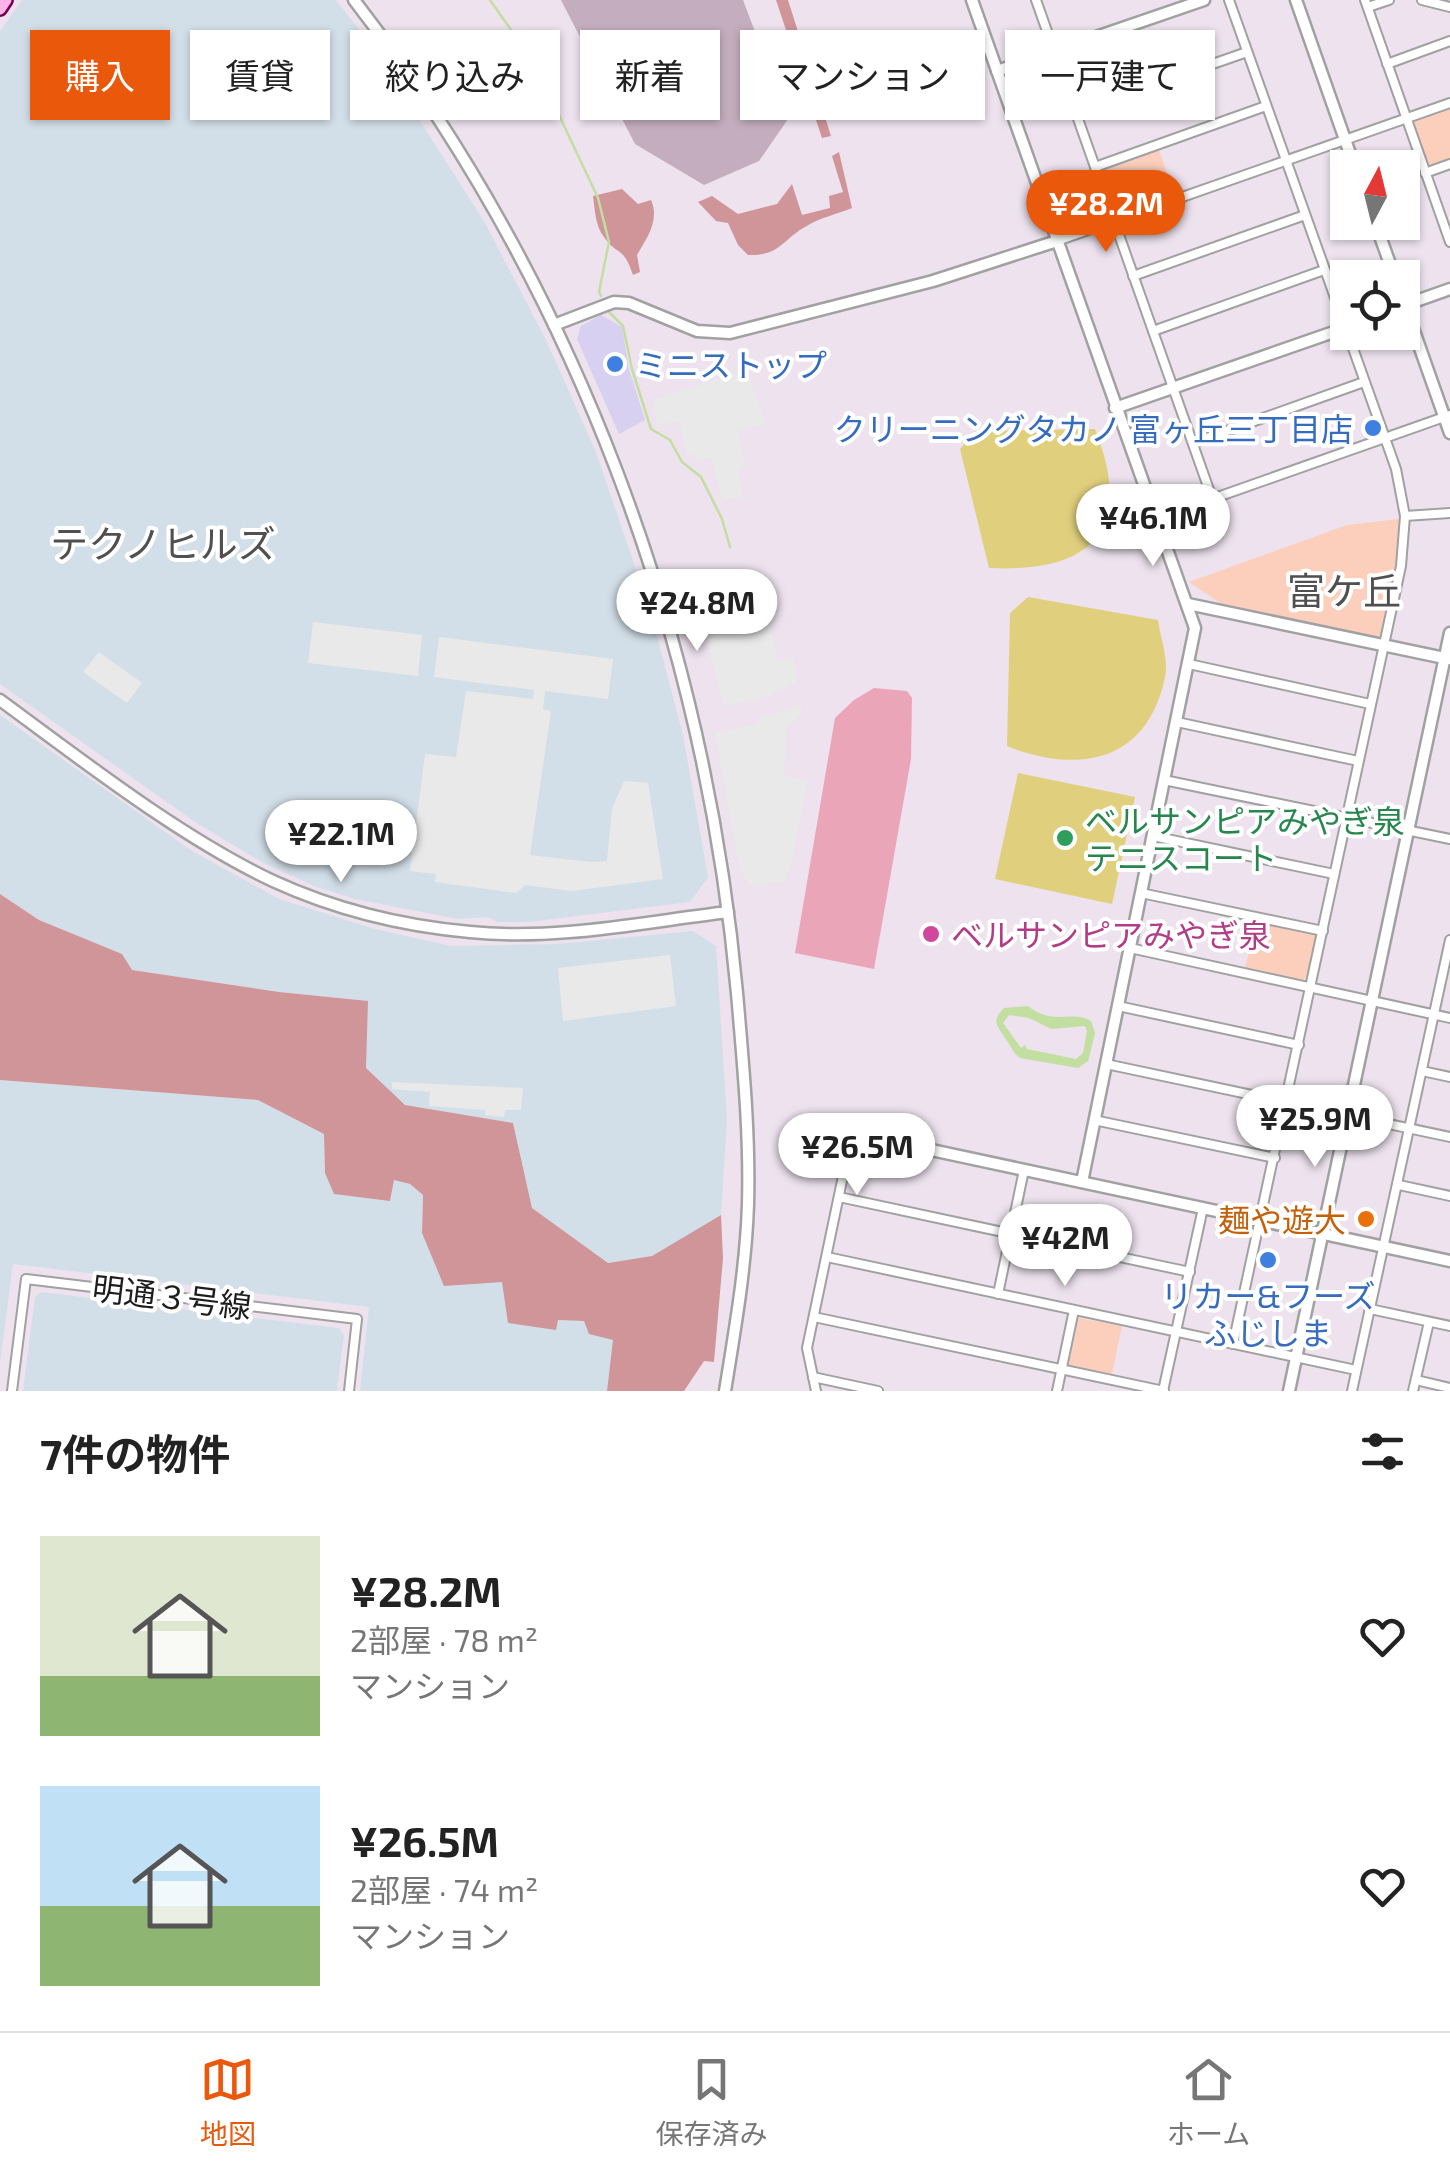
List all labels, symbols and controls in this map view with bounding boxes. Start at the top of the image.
chip: 購入 [30,30,170,120]
chip: 賃貸 [190,30,330,120]
chip: 絞り込み [350,30,560,120]
chip: 新着 [580,30,720,120]
chip: マンション [740,30,985,120]
chip: 一戸建て [1005,30,1215,120]
north arrow [1330,150,1420,240]
map controls [1330,150,1420,350]
pin: ¥28.2M [1025,170,1187,255]
text: ¥28.2M [1048,183,1164,221]
button: locate [1330,260,1420,350]
place label: ミニストップ [635,345,827,383]
marker: ミニストップ [604,353,626,375]
place label: クリーニングタカノ 富ヶ丘三丁目店 [834,409,1353,447]
marker: クリーニングタカノ 富ヶ丘三丁目店 [1362,417,1384,439]
pin: ¥46.1M [1072,484,1234,569]
text: ¥46.1M [1098,497,1208,535]
district label: テクノヒルズ [50,520,276,566]
district label: 富ケ丘 [1287,567,1401,613]
pin: ¥24.8M [616,569,778,654]
text: ¥24.8M [638,582,756,620]
pin: ¥22.1M [260,800,422,885]
place label: ベルサンピアみやぎ泉 テニスコート [1085,801,1405,876]
text: ¥22.1M [287,813,395,851]
marker: ベルサンピアみやぎ泉 テニスコート [1054,827,1076,849]
place label: ベルサンピアみやぎ泉 [951,915,1271,953]
marker: ベルサンピアみやぎ泉 [920,923,942,945]
pin: ¥25.9M [1234,1085,1396,1170]
text: ¥25.9M [1258,1098,1372,1136]
pin: ¥26.5M [776,1113,938,1198]
text: ¥26.5M [800,1126,914,1164]
place label: 麺や遊大 [1218,1200,1346,1238]
pin: ¥42M [1006,1204,1124,1289]
marker: 麺や遊大 [1355,1208,1377,1230]
text: ¥42M [1020,1217,1110,1255]
marker: リカー&フーズ ふじしま [1257,1249,1279,1271]
street label: 明通３号線 [90,1267,254,1325]
place label: リカー&フーズ ふじしま [1160,1276,1376,1351]
icon: filters [1355,1424,1410,1479]
text: 7件の物件 [40,1428,230,1478]
text: ¥28.2M [350,1565,502,1615]
icon: home [120,1576,240,1696]
icon: heart [1355,1609,1410,1664]
text: 2部屋 · 78 m² [350,1620,538,1658]
text: マンション [350,1666,510,1704]
text: ¥26.5M [350,1815,499,1865]
icon: home [120,1826,240,1946]
icon: heart [1355,1859,1410,1914]
text: 2部屋 · 74 m² [350,1870,538,1908]
text: マンション [350,1916,510,1954]
tab: 地図 [200,2052,256,2152]
tab: 保存済み [655,2052,767,2152]
tab: ホーム [1167,2052,1250,2152]

